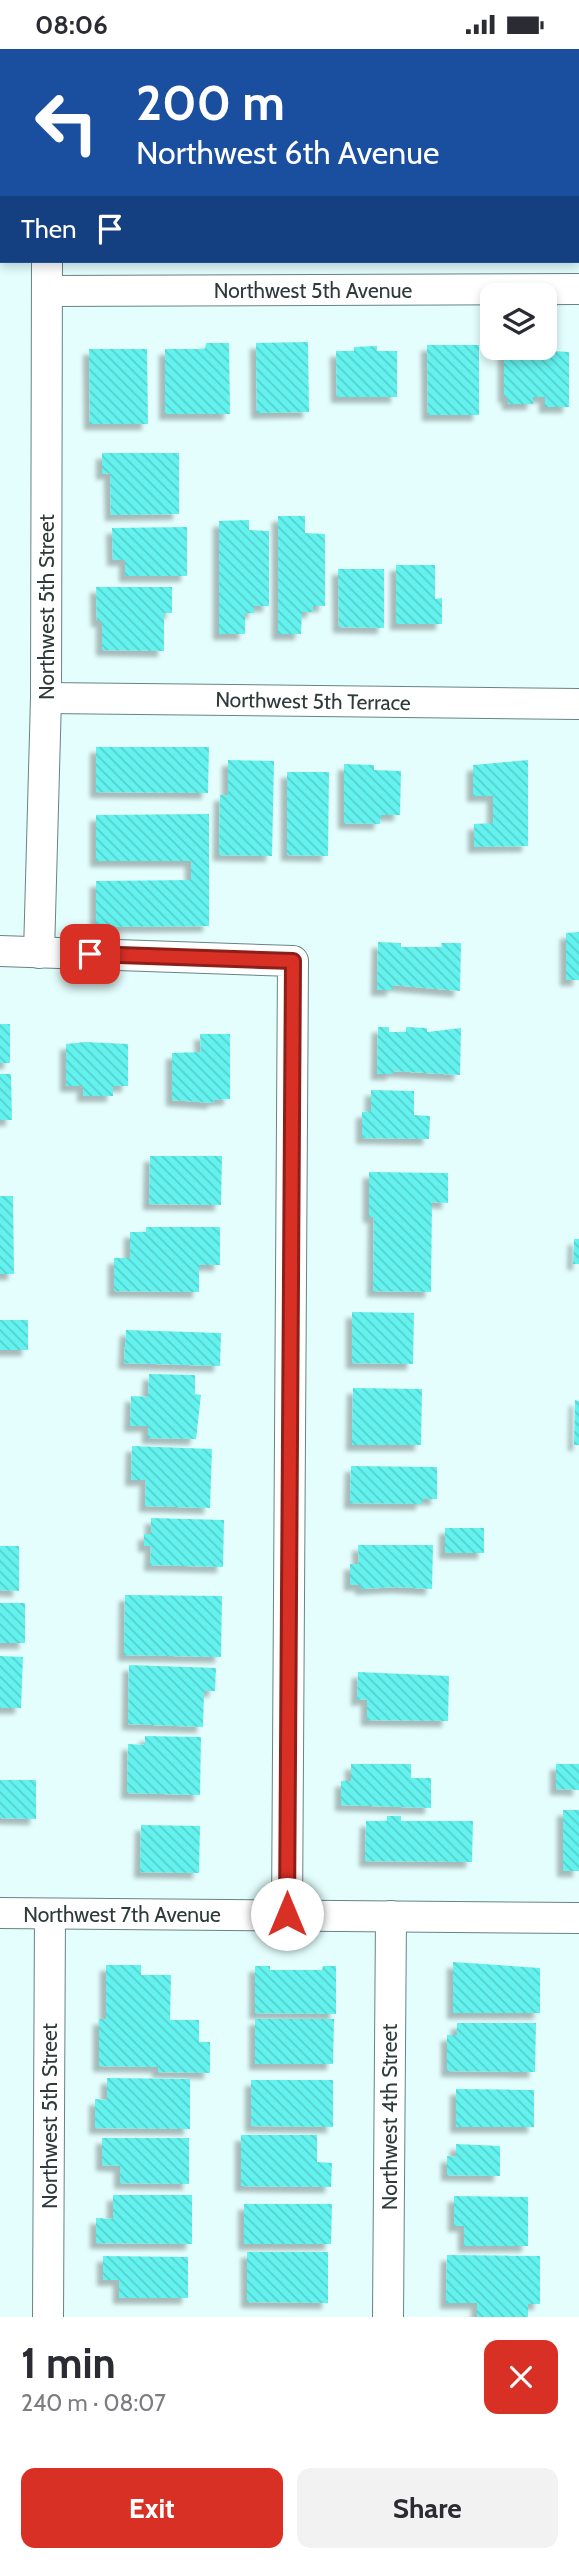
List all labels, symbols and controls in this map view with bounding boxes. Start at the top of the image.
text: 08:06 [35,9,108,41]
text: 200 m [136,73,285,132]
icon: left [21,77,112,168]
text: Northwest 6th Avenue [136,133,439,172]
icon: arrive [91,210,129,248]
text: Then [21,213,77,245]
street label: Northwest 5th Avenue [214,278,412,303]
map controls [480,283,557,360]
button: layers [480,283,557,360]
street label: Northwest 5th Street [34,514,59,700]
street label: Northwest 5th Terrace [215,687,411,715]
pin [60,924,120,984]
icon: arrive [71,935,109,973]
position arrow [250,1877,324,1951]
street label: Northwest 7th Avenue [23,1902,221,1927]
street label: Northwest 5th Street [37,2023,62,2209]
street label: Northwest 4th Street [377,2024,402,2210]
text: 1 min [21,2337,116,2389]
button: close [484,2340,558,2414]
text: 240 m · 08:07 [21,2389,166,2417]
button: Exit [21,2468,283,2548]
button: Share [297,2468,558,2548]

